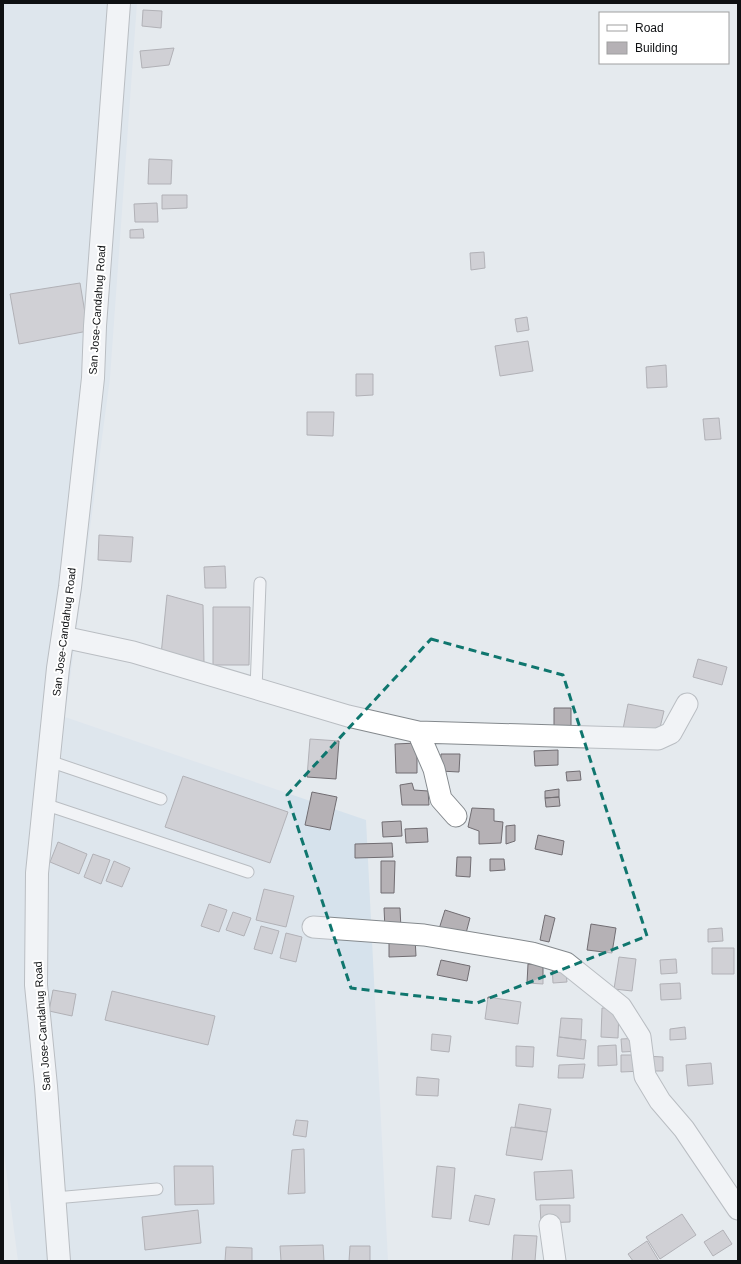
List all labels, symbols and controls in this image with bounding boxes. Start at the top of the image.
legend [599,12,729,64]
text: Road [635,21,664,35]
text: Building [635,41,678,55]
street label: San Jose-Candahug Road [86,245,108,375]
street label: San Jose-Candahug Road [50,567,78,697]
street label: San Jose-Candahug Road [31,961,53,1091]

